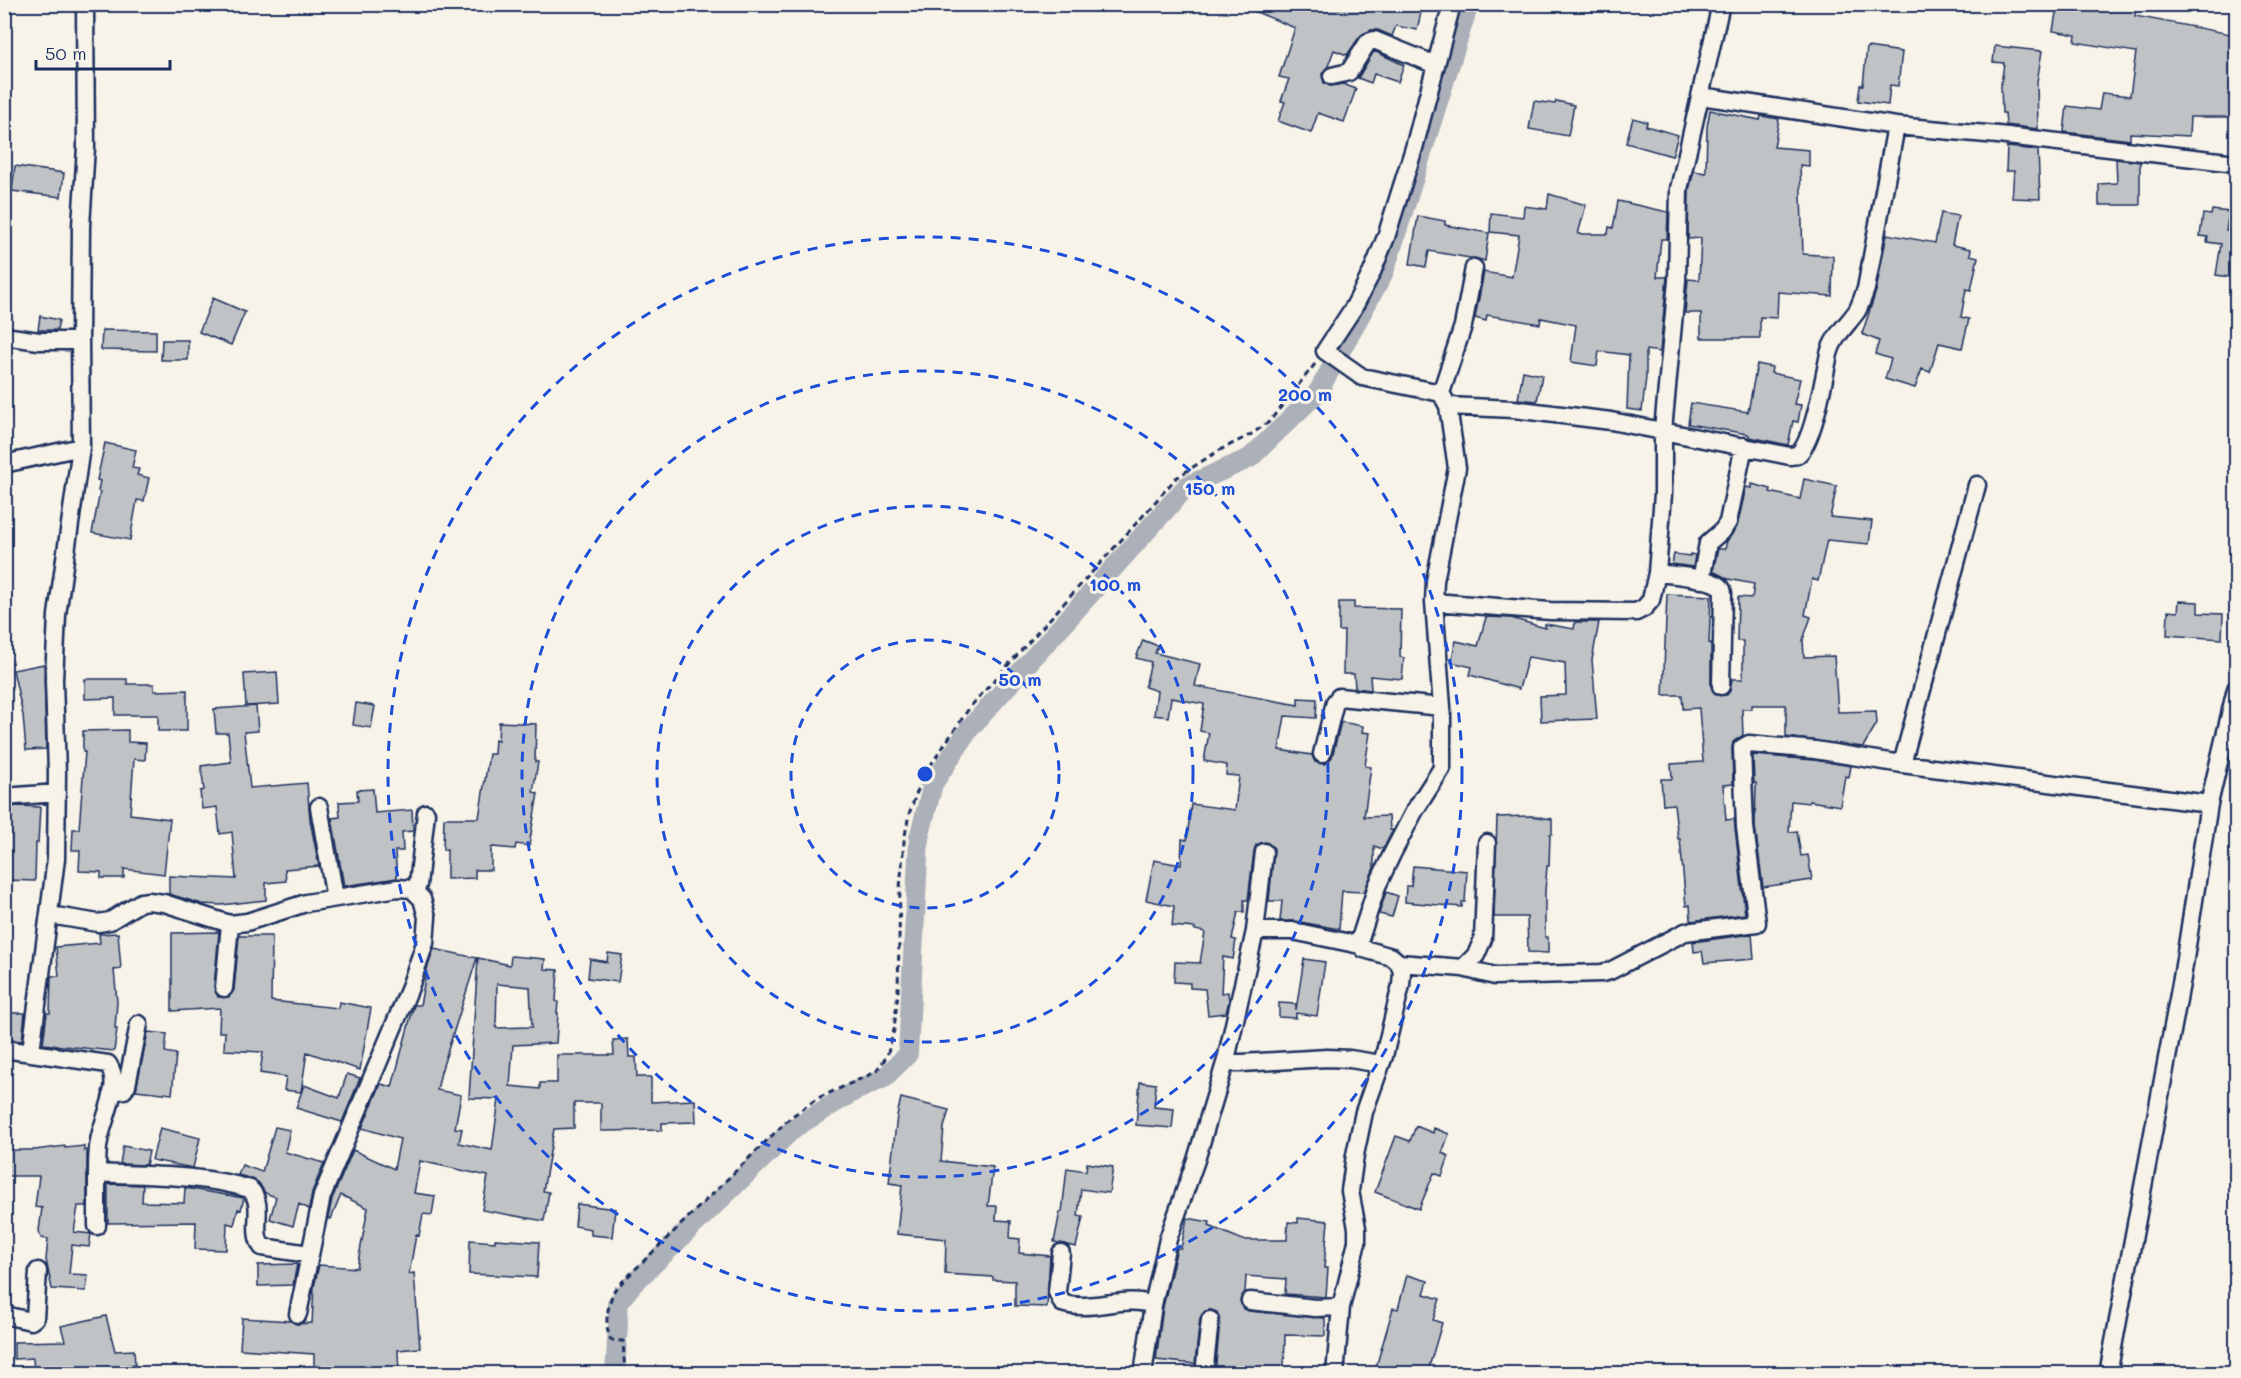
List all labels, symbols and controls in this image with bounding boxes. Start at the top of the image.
scale bar [36,33,170,71]
text: 50 m [45,41,87,65]
text: 200 m [1278,382,1332,406]
text: 150 m [1185,476,1235,500]
text: 100 m [1089,572,1141,596]
text: 50 m [999,667,1041,691]
centre of rings [915,764,935,784]

